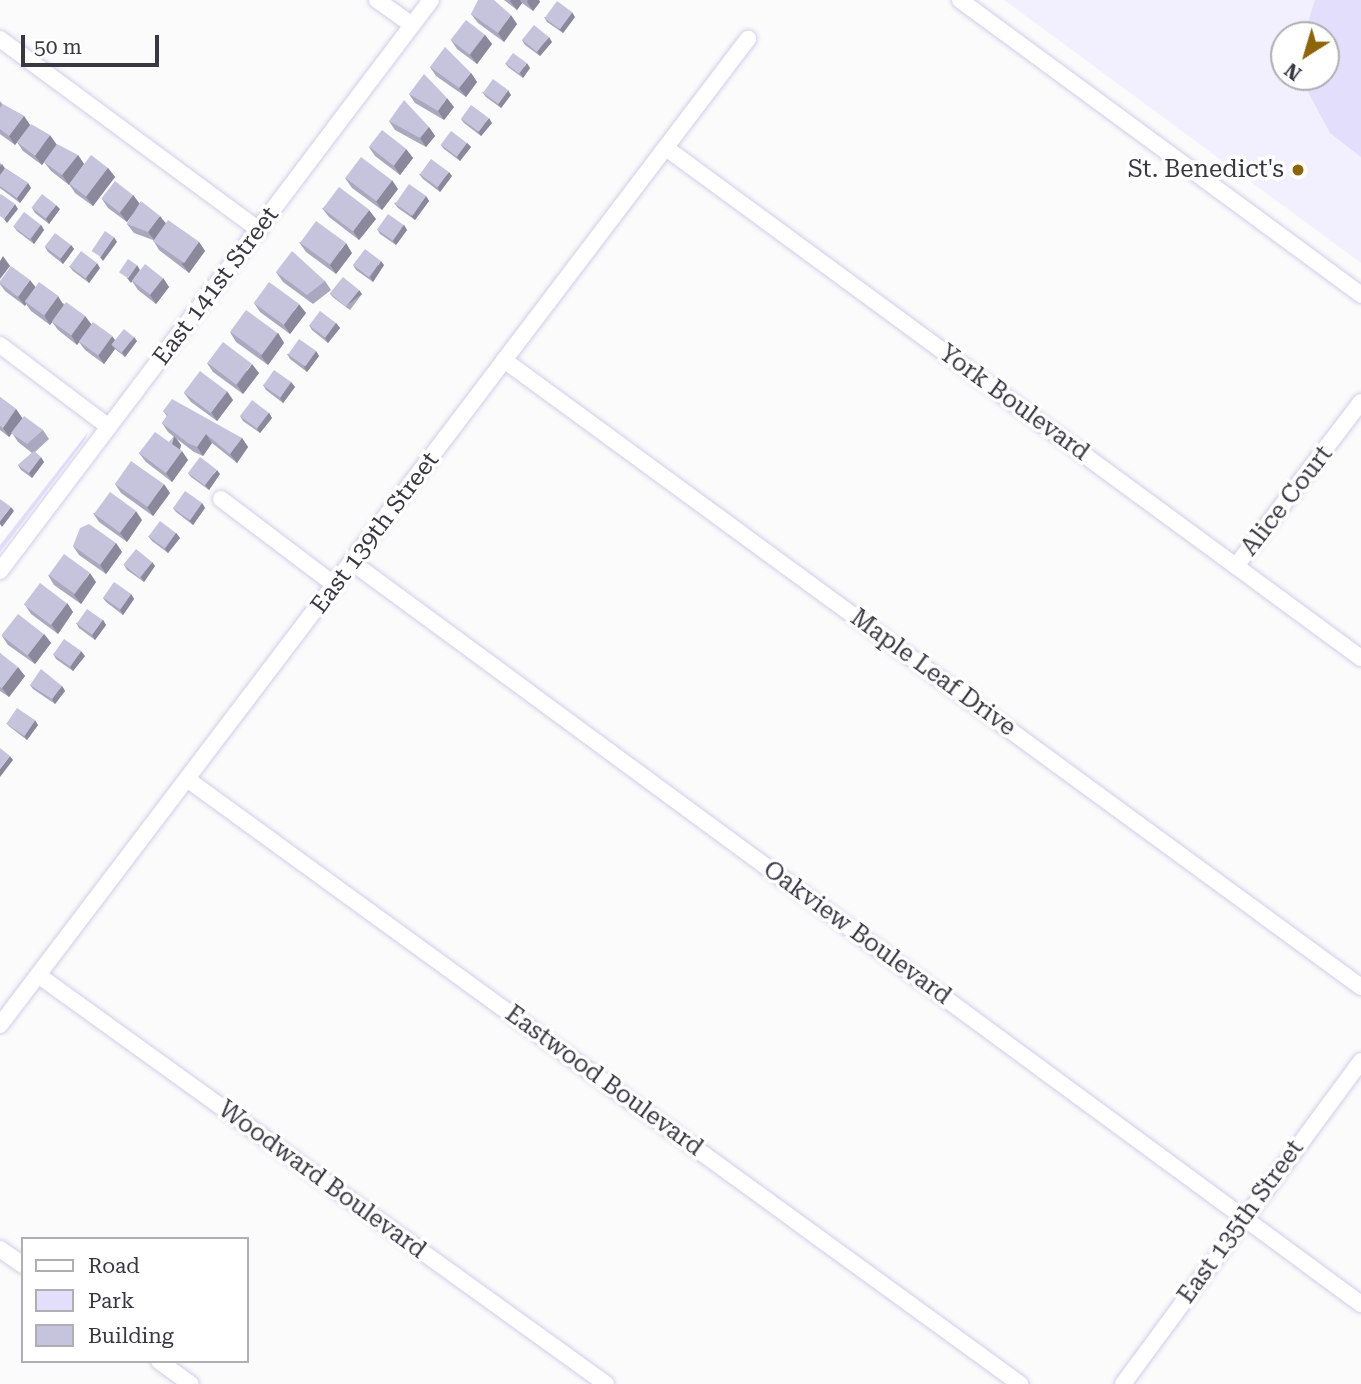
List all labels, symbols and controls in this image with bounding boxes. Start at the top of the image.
scale bar [24,21,163,65]
north arrow [1270,21,1340,91]
text: 50 m [34,35,82,59]
text: N [1281,58,1306,85]
place label: St. Benedict's [1128,156,1284,184]
marker: St. Benedict's [1290,162,1306,178]
street label: East 141st Street [147,201,285,371]
street label: York Boulevard [933,339,1095,467]
street label: Alice Court [1235,440,1339,562]
street label: East 139th Street [305,447,445,619]
street label: Maple Leaf Drive [845,603,1021,743]
street label: Oakview Boulevard [757,855,957,1011]
street label: Eastwood Boulevard [500,1000,708,1162]
street label: Woodward Boulevard [213,1095,431,1265]
street label: East 135th Street [1172,1135,1310,1309]
legend [21,1237,248,1363]
text: Road [88,1254,140,1278]
text: Park [88,1289,134,1313]
text: Building [88,1324,174,1348]

